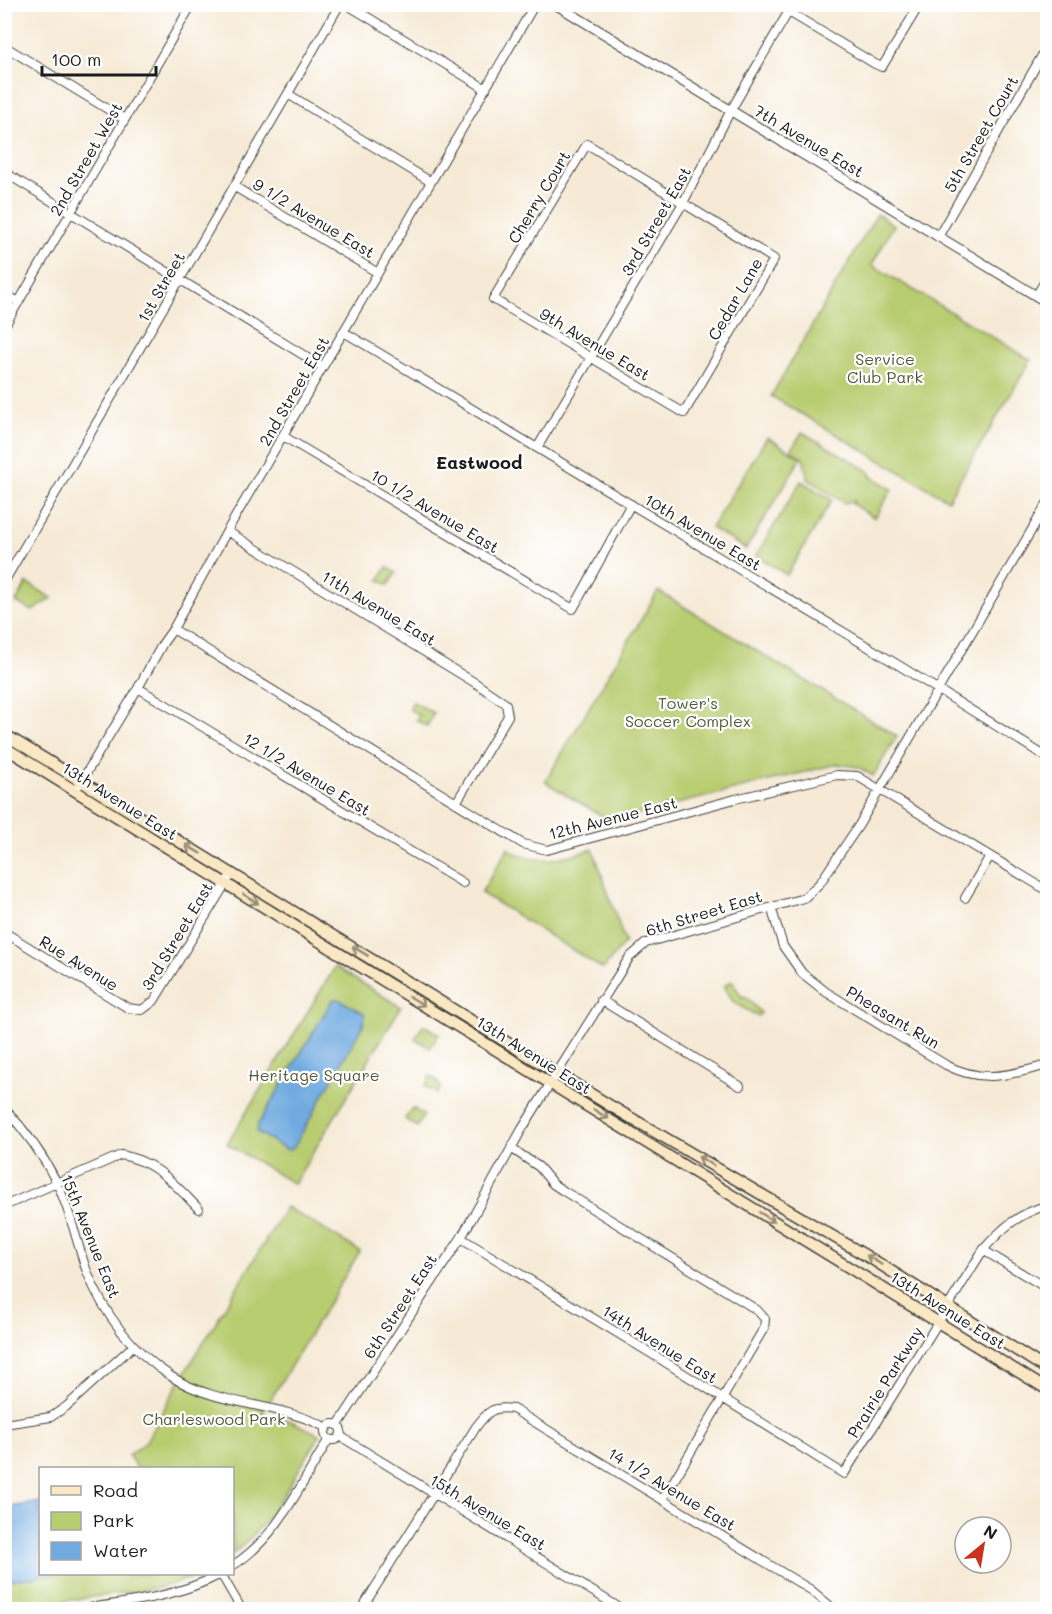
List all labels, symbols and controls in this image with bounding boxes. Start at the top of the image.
scale bar [42,39,156,77]
text: 100 m [51,47,101,71]
street label: 5th Street Court [939,72,1022,196]
street label: 2nd Street West [45,98,127,219]
street label: 7th Avenue East [750,100,868,182]
street label: Cherry Court [503,146,575,247]
street label: 3rd Street East [616,162,695,279]
street label: 9 1/2 Avenue East [249,173,379,262]
street label: 1st Street [132,248,189,326]
street label: Cedar Lane [703,254,767,344]
street label: 9th Avenue East [536,302,654,385]
street label: 2nd Street East [254,332,333,449]
park label: Service Club Park [847,348,923,387]
district label: Eastwood [436,450,522,474]
street label: 10 1/2 Avenue East [367,464,503,557]
street label: 10th Avenue East [641,488,766,575]
street label: 11th Avenue East [318,565,440,650]
park label: Tower's Soccer Complex [625,692,751,731]
street label: 12 1/2 Avenue East [240,727,375,820]
street label: 13th Avenue East [59,757,182,844]
street label: 12th Avenue East [546,791,679,844]
one-way arrow [185,843,202,855]
street label: 3rd Street East [136,878,217,994]
street label: 6th Street East [643,885,765,940]
one-way arrow [242,893,259,905]
street label: Rue Avenue [36,930,123,995]
one-way arrow [352,944,369,956]
street label: Pheasant Run [843,980,944,1053]
one-way arrow [408,995,425,1007]
street label: 13th Avenue East [473,1011,596,1098]
park label: Heritage Square [248,1064,380,1085]
one-way arrow [592,1109,609,1121]
one-way arrow [698,1155,715,1167]
street label: 15th Avenue East [57,1171,126,1301]
one-way arrow [758,1211,775,1223]
street label: 6th Street East [358,1249,441,1362]
one-way arrow [866,1254,883,1266]
street label: 13th Avenue East [887,1266,1010,1353]
street label: 14th Avenue East [599,1300,722,1388]
street label: Prairie Parkway [842,1322,927,1441]
park label: Charleswood Park [142,1408,286,1429]
street label: 14 1/2 Avenue East [604,1442,740,1535]
legend [39,1467,234,1575]
street label: 15th Avenue East [426,1469,550,1555]
text: Road [93,1478,138,1502]
text: Park [93,1508,134,1532]
north arrow [953,1515,1013,1575]
text: N [980,1519,1001,1544]
text: Water [93,1538,148,1562]

